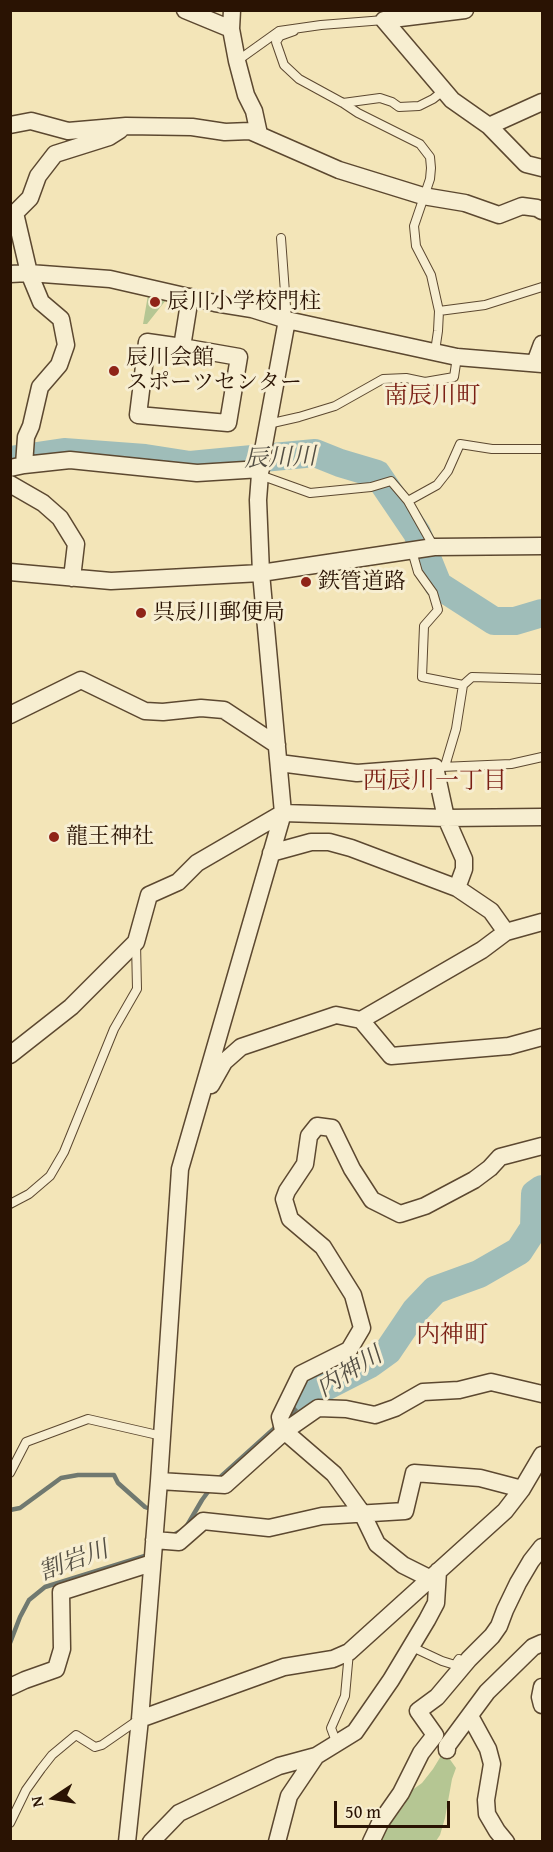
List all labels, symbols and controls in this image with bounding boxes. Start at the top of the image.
place label: 辰川小学校門柱 [167,289,321,315]
marker: 辰川小学校門柱 [148,295,162,309]
place label: 辰川会館 スポーツセンター [126,345,302,396]
marker: 辰川会館 スポーツセンター [107,364,121,378]
district label: 南辰川町 [384,383,480,411]
water label: 辰川川 [244,443,316,475]
place label: 鉄管道路 [318,569,406,595]
marker: 鉄管道路 [299,575,313,589]
place label: 呉辰川郵便局 [153,600,285,626]
marker: 呉辰川郵便局 [134,606,148,620]
district label: 西辰川一丁目 [363,768,507,796]
place label: 龍王神社 [66,824,154,850]
marker: 龍王神社 [47,830,61,844]
district label: 内神町 [416,1322,488,1350]
water label: 内神川 [312,1342,388,1404]
water label: 割岩川 [35,1536,113,1588]
north arrow [24,1768,84,1828]
scale bar [337,1789,452,1827]
text: N [24,1794,49,1809]
text: 50 m [345,1798,381,1825]

